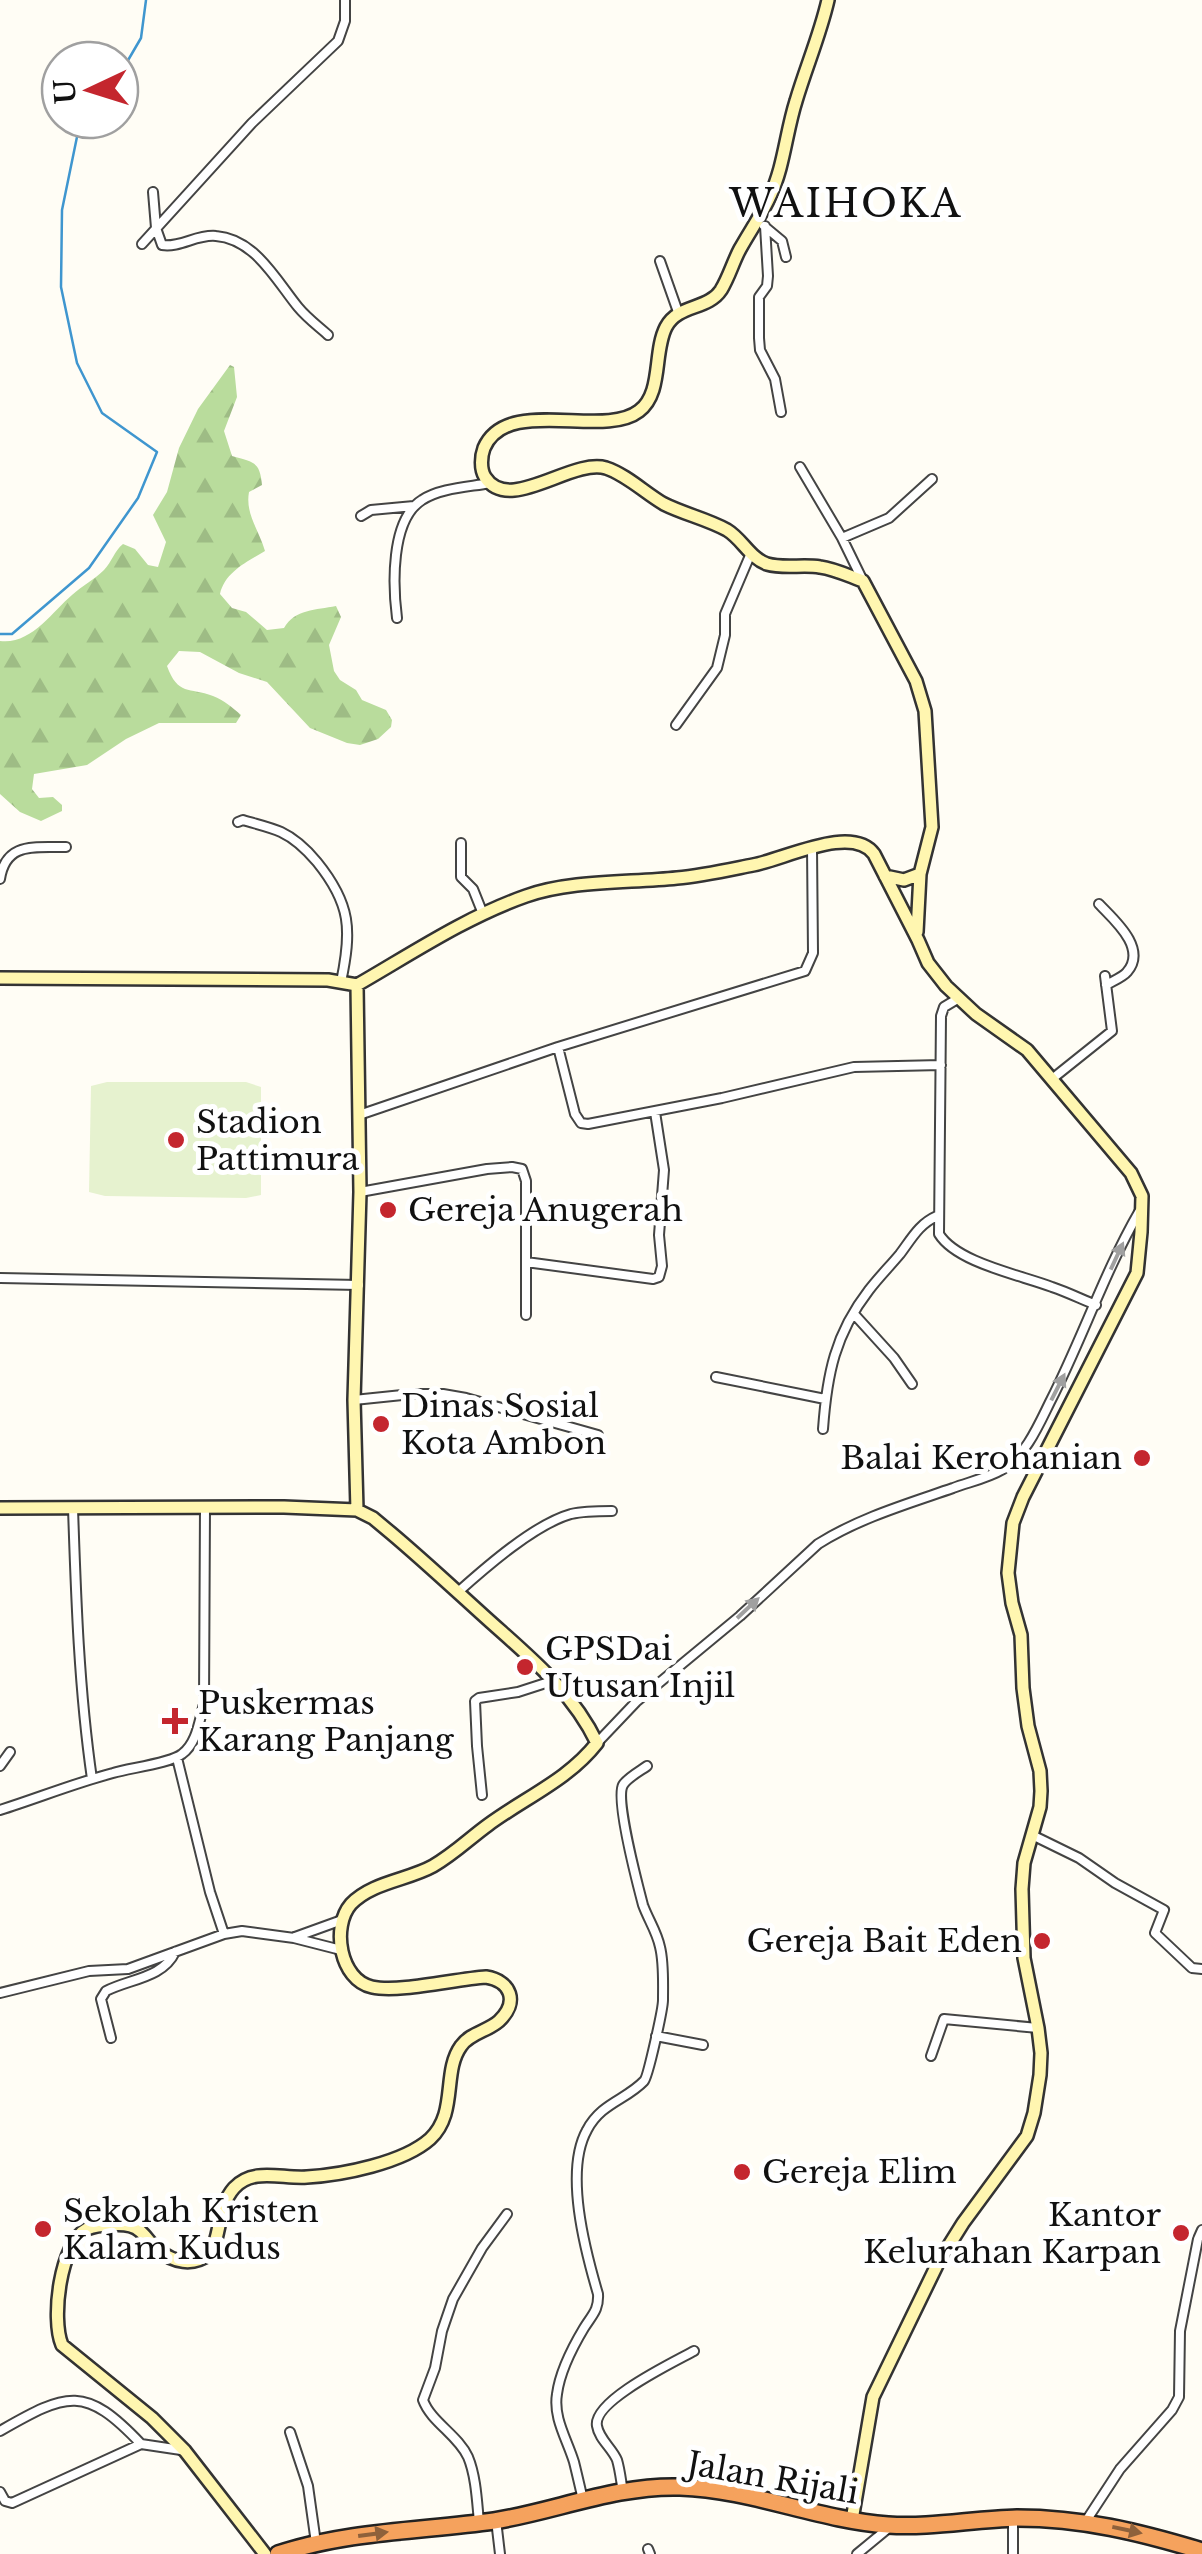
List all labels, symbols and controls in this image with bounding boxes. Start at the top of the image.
north arrow [40,40,140,140]
text: U [47,78,84,105]
district label: WAIHOKA [728,180,963,227]
place label: Stadion Pattimura [196,1102,359,1179]
marker: Stadion Pattimura [165,1129,187,1151]
place label: Gereja Anugerah [408,1190,683,1230]
marker: Gereja Anugerah [377,1199,399,1221]
one-way arrow [1109,1241,1126,1270]
one-way arrow [1049,1372,1066,1401]
place label: Dinas Sosial Kota Ambon [401,1386,606,1463]
marker: Dinas Sosial Kota Ambon [370,1413,392,1435]
place label: Balai Kerohanian [841,1438,1122,1478]
marker: Balai Kerohanian [1131,1447,1153,1469]
one-way arrow [736,1597,760,1620]
place label: GPSDai Utusan Injil [545,1629,735,1706]
marker: GPSDai Utusan Injil [514,1656,536,1678]
place label: Puskermas Karang Panjang [198,1683,455,1760]
marker: Puskermas Karang Panjang [162,1708,188,1734]
place label: Gereja Bait Eden [747,1921,1022,1961]
marker: Gereja Bait Eden [1031,1930,1053,1952]
place label: Gereja Elim [762,2152,957,2192]
marker: Gereja Elim [731,2161,753,2183]
place label: Sekolah Kristen Kalam Kudus [63,2191,319,2268]
place label: Kantor Kelurahan Karpan [863,2195,1162,2272]
marker: Sekolah Kristen Kalam Kudus [32,2218,54,2240]
marker: Kantor Kelurahan Karpan [1170,2222,1192,2244]
street label: Jalan Rijali [680,2443,862,2513]
one-way arrow [1112,2523,1143,2539]
one-way arrow [358,2526,390,2542]

